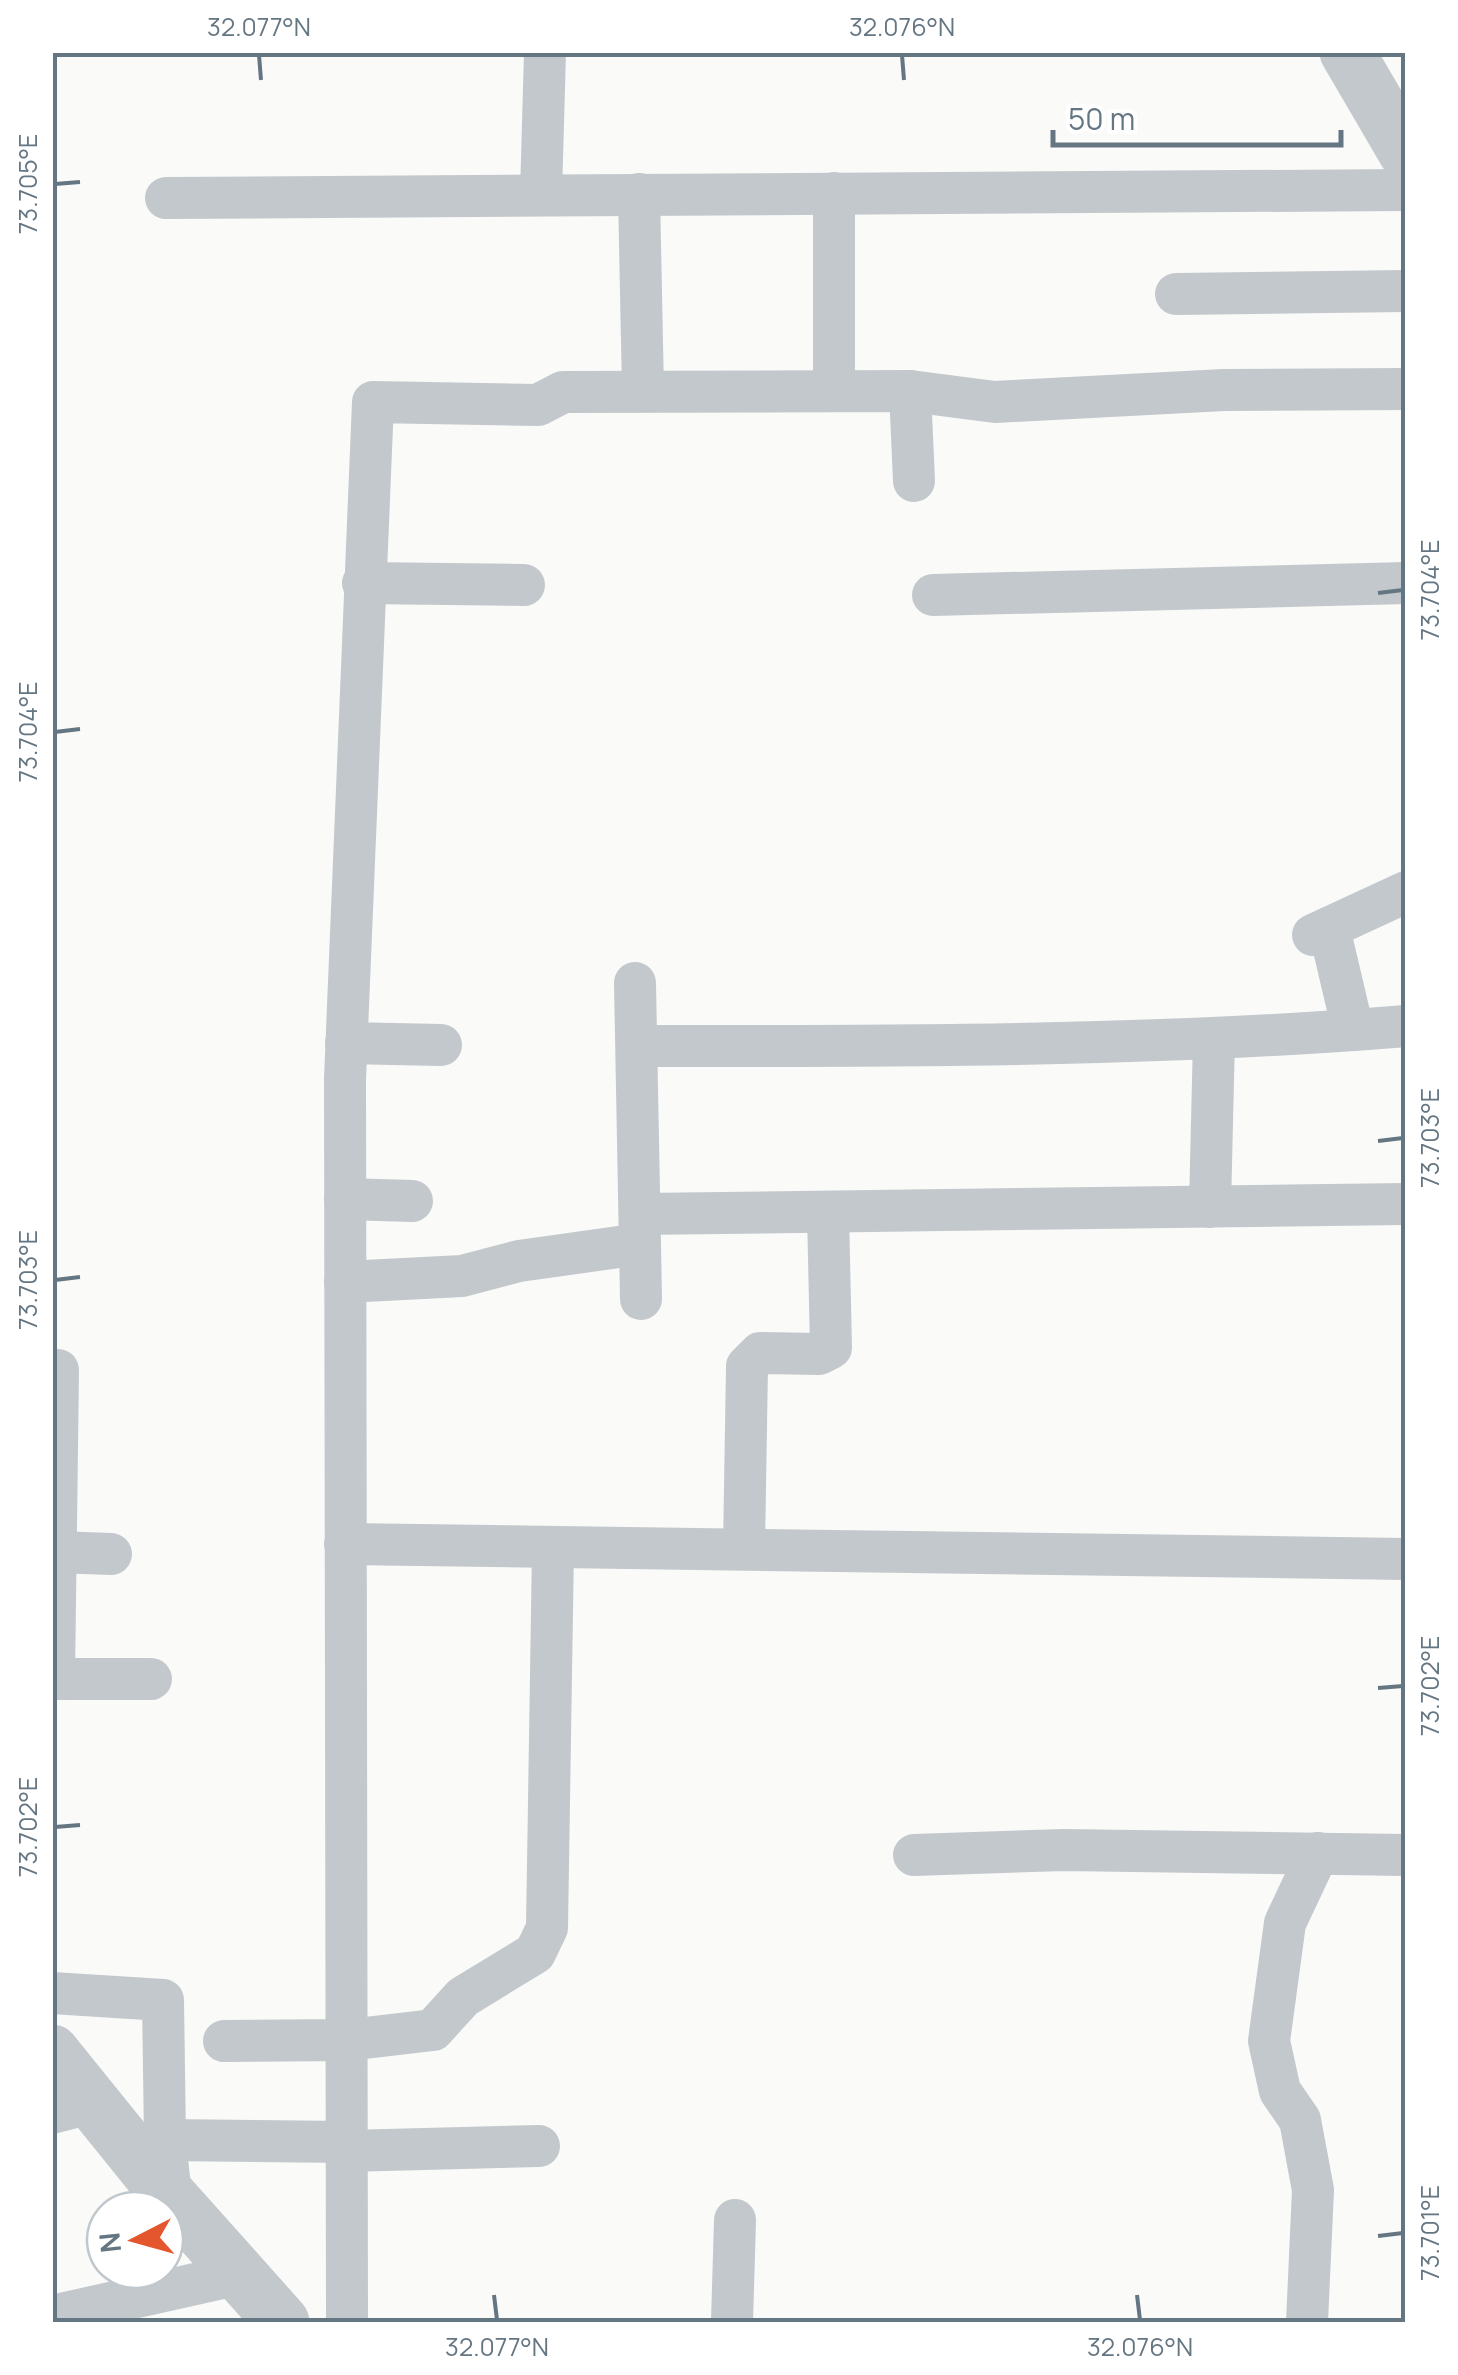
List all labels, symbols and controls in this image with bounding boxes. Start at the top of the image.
text: 32.077°N [207,9,311,44]
text: 32.076°N [849,9,955,44]
scale bar [1053,85,1340,147]
text: 50 m [1068,98,1135,139]
text: 73.705°E [10,134,45,234]
text: 73.704°E [1412,540,1447,640]
text: 73.704°E [10,682,45,782]
text: 73.703°E [1412,1088,1447,1188]
text: 73.703°E [10,1230,45,1330]
text: 73.702°E [1412,1636,1447,1736]
text: 73.702°E [10,1777,45,1877]
text: 73.701°E [1412,2185,1447,2281]
north arrow [85,2190,185,2290]
text: N [89,2231,129,2255]
text: 32.077°N [445,2329,549,2364]
text: 32.076°N [1087,2329,1193,2364]

